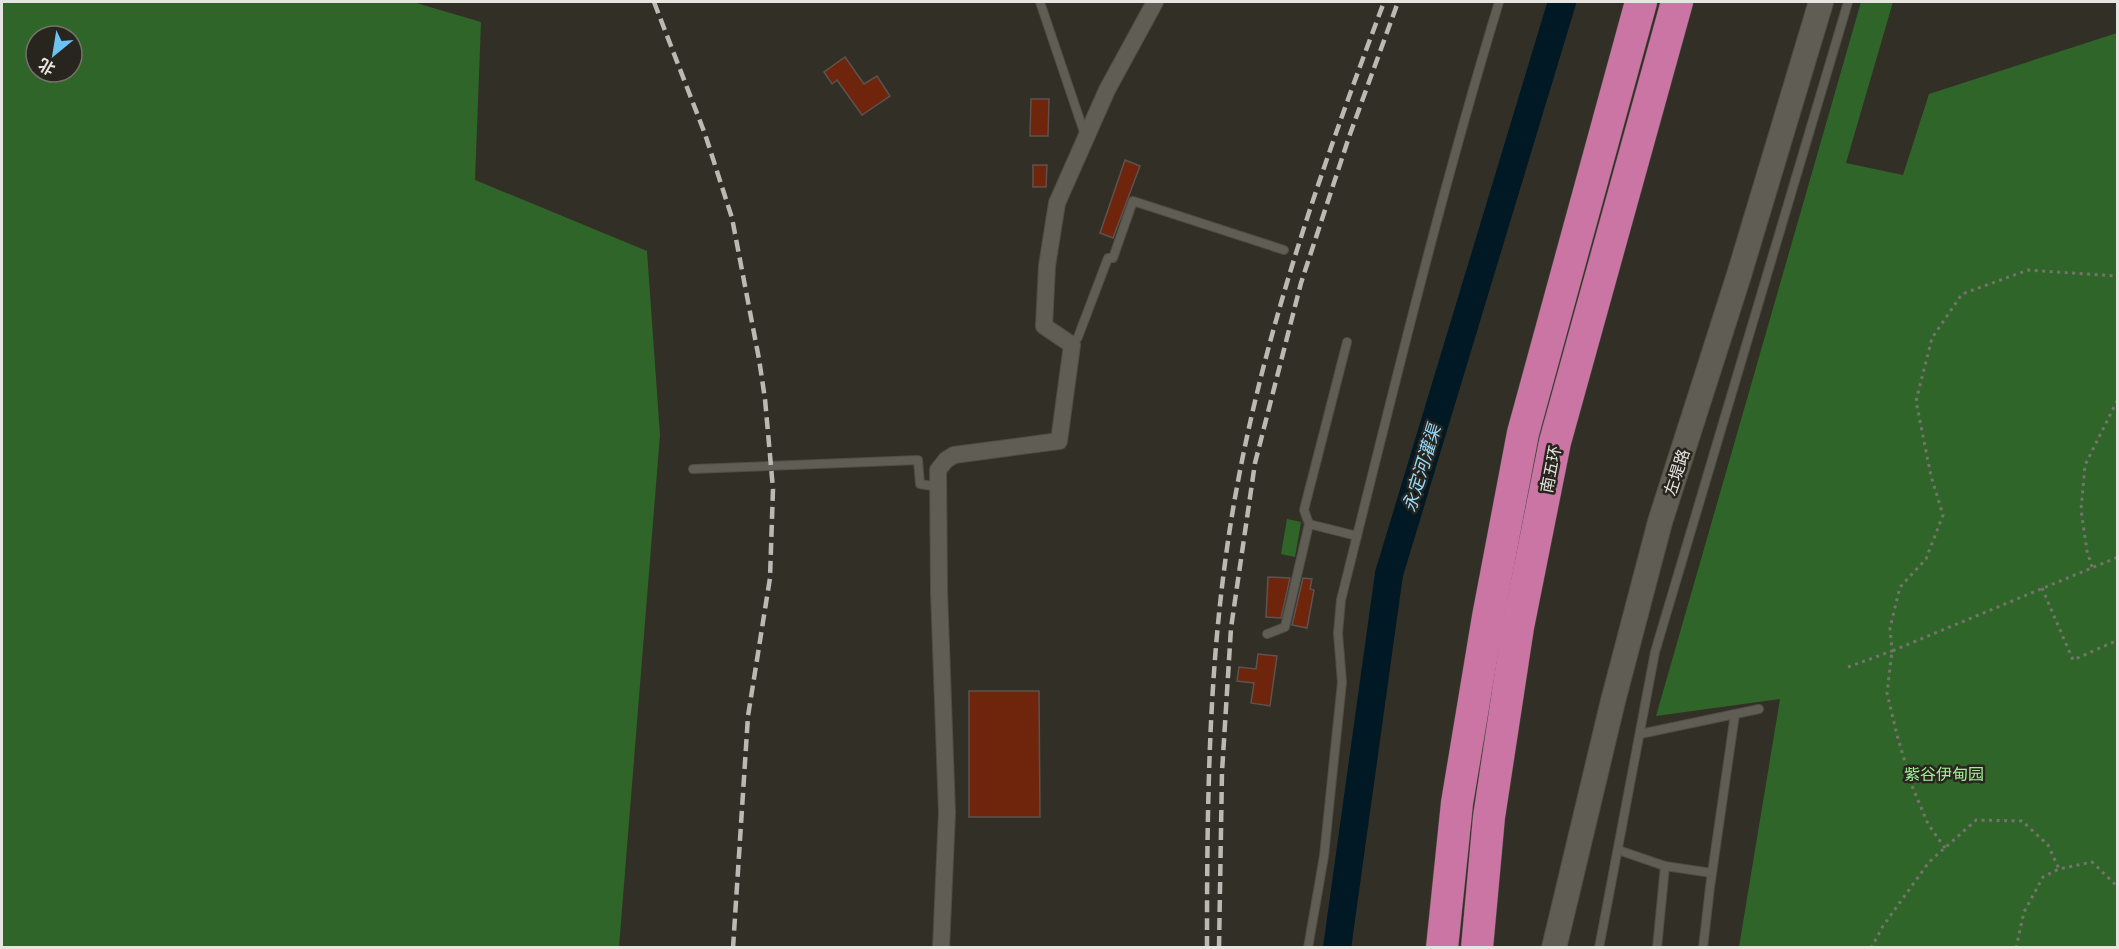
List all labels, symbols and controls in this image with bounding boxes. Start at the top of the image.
north arrow [24,24,84,84]
text: 北 [35,55,58,80]
water label: 永定河灌渠 [1397,419,1446,514]
street label: 南五环 [1536,444,1564,494]
street label: 左堤路 [1660,446,1692,498]
park label: 紫谷伊甸园 [1904,764,1984,783]

